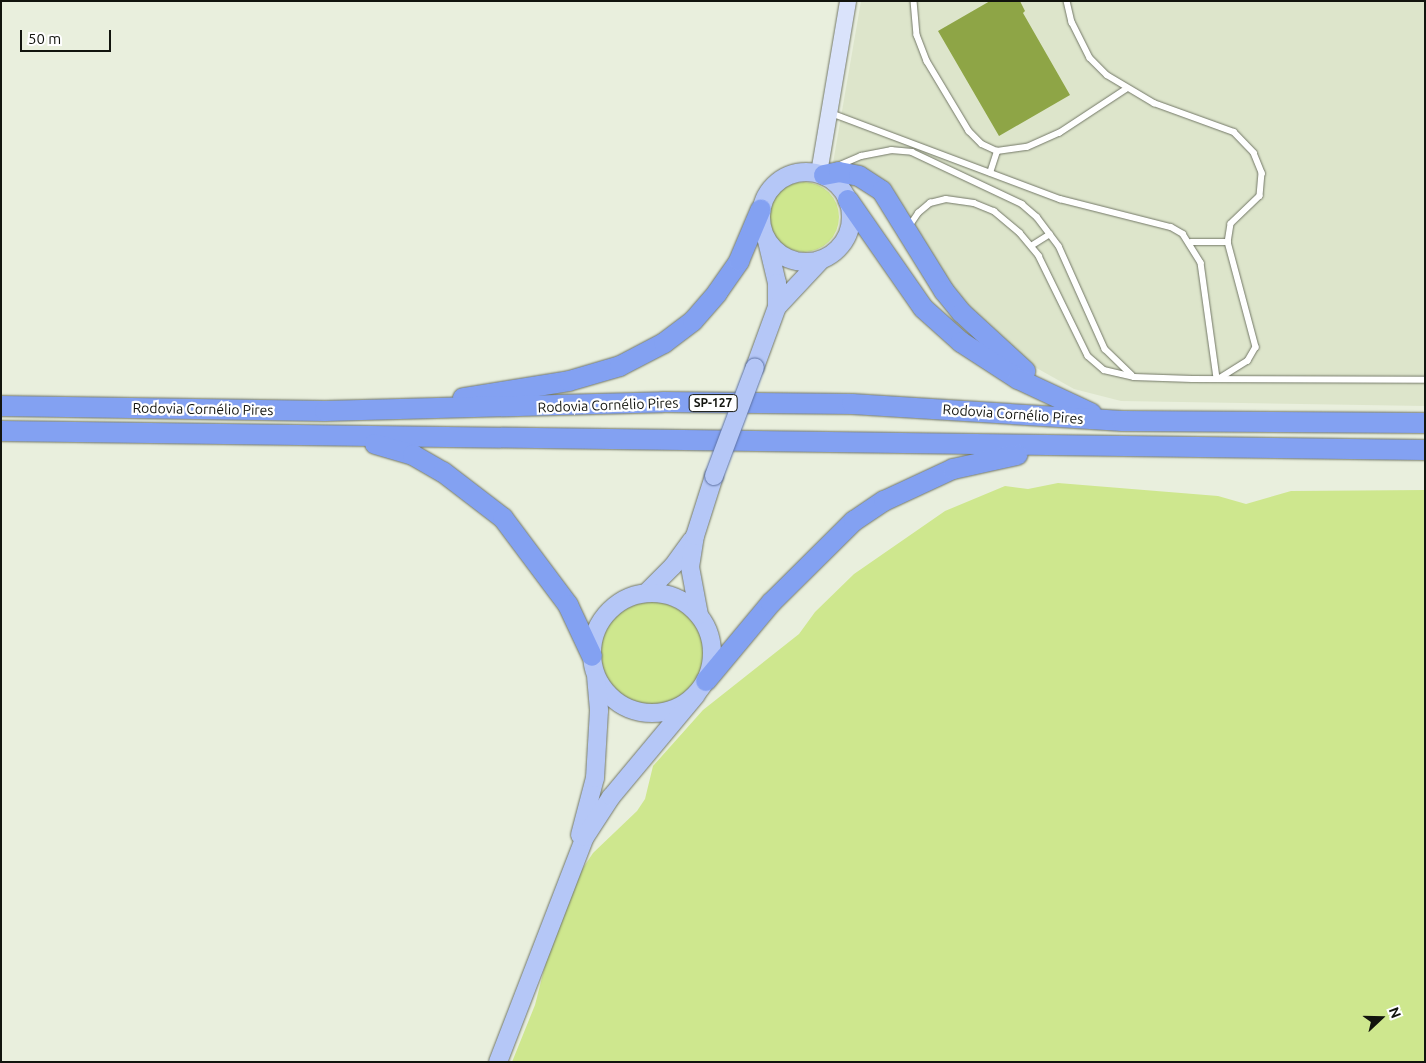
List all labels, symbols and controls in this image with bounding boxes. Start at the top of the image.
scale bar [22,20,114,52]
text: 50 m [28,30,61,47]
road number: SP-127 [688,393,738,412]
street label: Rodovia Cornélio Pires [537,394,679,416]
street label: Rodovia Cornélio Pires [132,399,274,419]
street label: Rodovia Cornélio Pires [942,401,1084,427]
north arrow [1356,993,1406,1043]
text: N [1386,1005,1404,1020]

